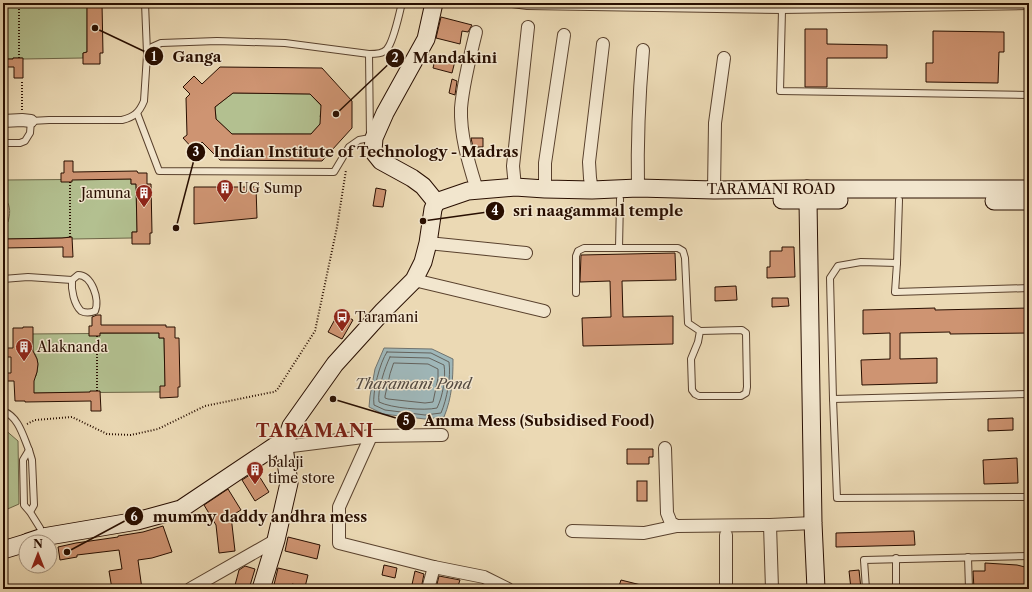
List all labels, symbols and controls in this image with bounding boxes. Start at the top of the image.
callout: Ganga [144,43,229,70]
callout: Mandakini [385,44,506,71]
text: Ganga [173,47,222,66]
text: Mandakini [413,48,498,67]
text: 1 [151,49,157,64]
text: 2 [391,50,399,65]
callout: Indian Institute of Technology - Madras [186,138,527,165]
text: Indian Institute of Technology - Madras [214,142,518,161]
text: 3 [193,144,200,159]
building icon: UG Sump [215,178,235,203]
place label: UG Sump [238,179,302,197]
street label: TARAMANI ROAD [707,180,835,198]
building icon: Jamuna [134,183,154,208]
place label: Jamuna [79,184,132,202]
callout: sri naagammal temple [485,197,691,224]
text: sri naagammal temple [513,201,683,220]
text: 4 [491,203,499,218]
bus stop icon: Taramani [332,307,352,332]
place label: Taramani [355,308,418,326]
building icon: Alaknanda [14,337,34,362]
place label: Alaknanda [36,338,108,356]
water label: Tharamani Pond [355,374,474,393]
callout: Amma Mess (Subsidised Food) [396,407,663,434]
text: Amma Mess (Subsidised Food) [423,411,655,430]
text: 5 [403,413,410,428]
district label: TARAMANI [256,420,374,442]
place label: balaji time store [268,453,335,487]
building icon: balaji time store [245,460,265,485]
callout: mummy daddy andhra mess [124,503,375,530]
text: mummy daddy andhra mess [153,507,367,526]
text: 6 [130,509,138,524]
north arrow [18,534,58,574]
text: N [33,537,43,551]

